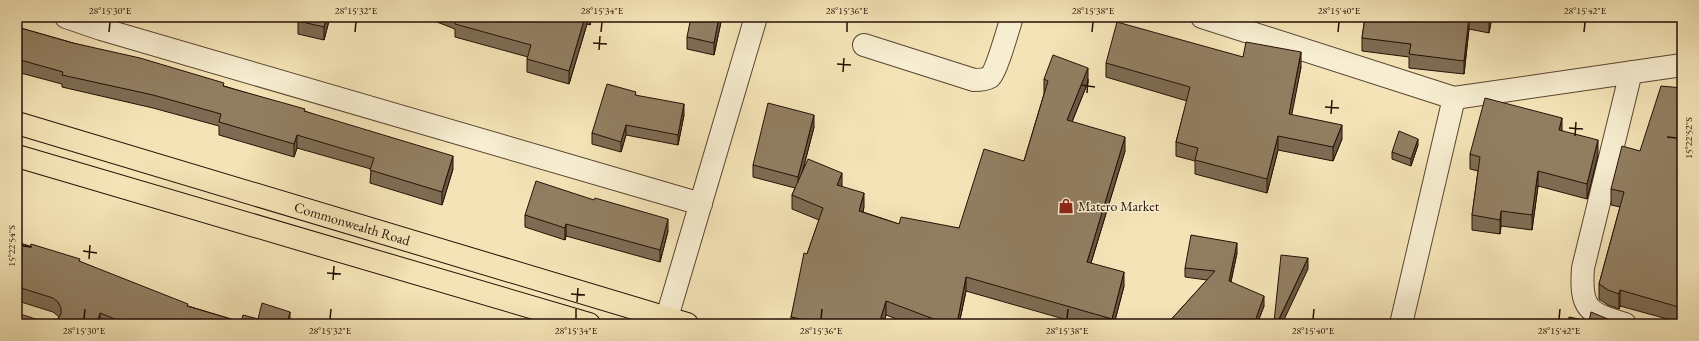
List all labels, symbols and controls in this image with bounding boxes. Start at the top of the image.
text: 28°15'30"E [89,4,132,17]
text: 28°15'32"E [335,4,378,17]
text: 28°15'34"E [581,4,624,17]
text: 28°15'36"E [826,4,869,17]
text: 28°15'38"E [1072,4,1115,17]
text: 28°15'40"E [1318,4,1361,17]
text: 28°15'42"E [1564,4,1607,17]
text: 15°22'52"S [1682,117,1695,159]
shop icon: Matero Market [1057,197,1075,215]
place label: Matero Market [1078,197,1160,215]
street label: Commonwealth Road [292,198,413,250]
text: 15°22'54"S [5,225,18,267]
text: 28°15'30"E [63,324,106,337]
text: 28°15'32"E [309,324,352,337]
text: 28°15'34"E [555,324,598,337]
text: 28°15'36"E [800,324,843,337]
text: 28°15'38"E [1046,324,1089,337]
text: 28°15'40"E [1292,324,1335,337]
text: 28°15'42"E [1538,324,1581,337]

